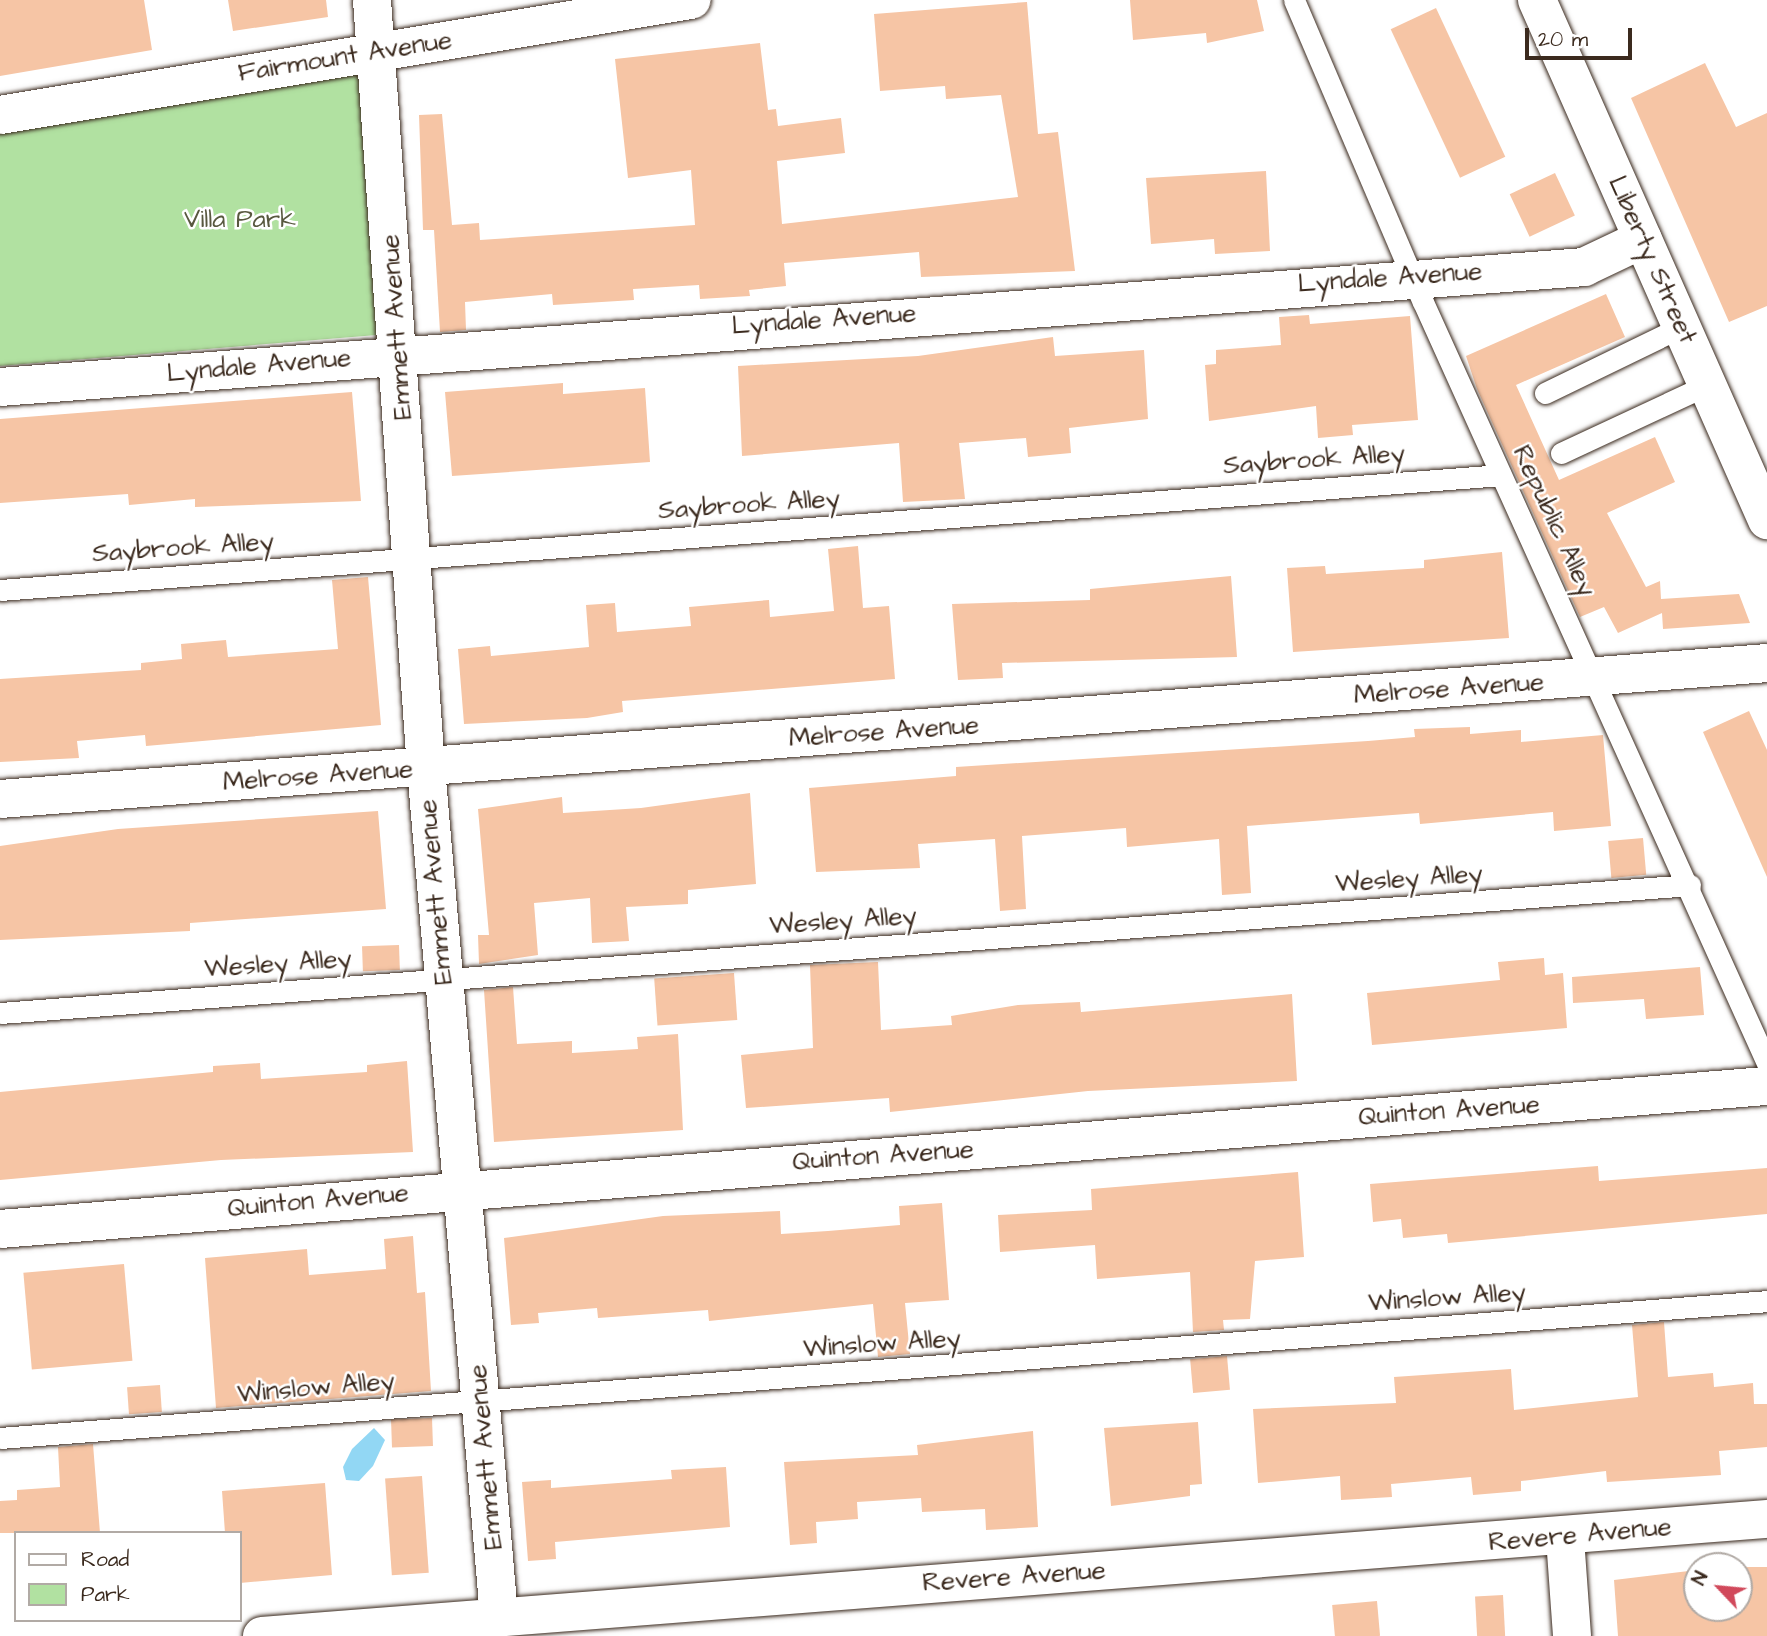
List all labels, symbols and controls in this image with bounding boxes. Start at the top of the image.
scale bar [1529,14,1636,58]
street label: Fairmount Avenue [236,25,454,89]
text: 20 m [1538,25,1588,54]
street label: Liberty Street [1601,171,1703,349]
park label: Villa Park [184,204,296,236]
street label: Emmett Avenue [375,233,419,421]
street label: Lyndale Avenue [1297,256,1483,300]
street label: Lyndale Avenue [731,298,917,342]
street label: Lyndale Avenue [166,342,352,390]
street label: Saybrook Alley [1222,438,1406,482]
street label: Republic Alley [1505,441,1603,601]
street label: Saybrook Alley [657,483,841,527]
street label: Saybrook Alley [91,526,275,570]
street label: Melrose Avenue [1353,667,1545,711]
street label: Melrose Avenue [788,710,980,754]
street label: Melrose Avenue [222,754,414,798]
street label: Emmett Avenue [412,798,460,986]
street label: Wesley Alley [1334,858,1484,900]
street label: Wesley Alley [768,900,918,942]
street label: Wesley Alley [203,943,353,985]
street label: Quinton Avenue [1357,1089,1541,1133]
street label: Quinton Avenue [791,1134,975,1178]
street label: Quinton Avenue [226,1178,410,1224]
street label: Winslow Alley [1367,1277,1527,1319]
street label: Winslow Alley [802,1323,962,1365]
street label: Emmett Avenue [462,1363,510,1551]
street label: Winslow Alley [236,1366,396,1410]
street label: Revere Avenue [1487,1511,1673,1559]
legend [14,1531,242,1622]
text: Road [81,1545,129,1574]
north arrow [1683,1552,1753,1622]
street label: Revere Avenue [921,1555,1107,1599]
text: N [1686,1567,1715,1590]
text: Park [81,1580,130,1609]

